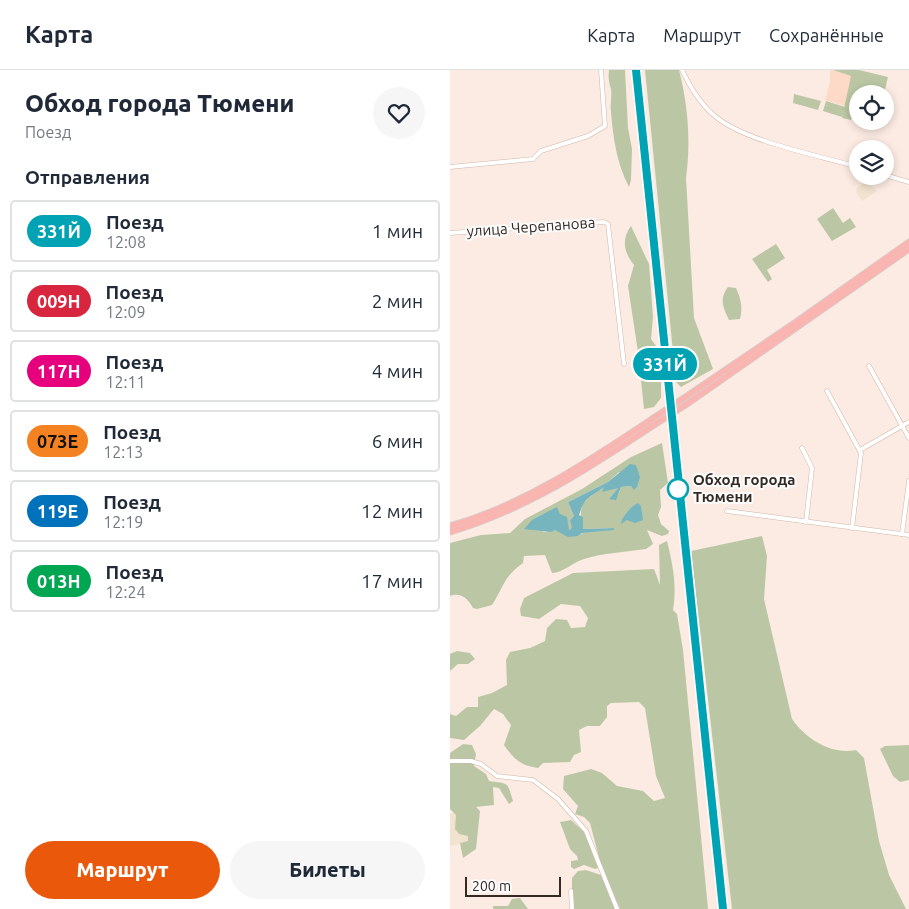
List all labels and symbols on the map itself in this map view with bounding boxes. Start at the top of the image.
street label: улица Черепанова [466,214,596,239]
line badge: 331Й [630,348,700,380]
place label: Обход города Тюмени [693,471,796,505]
marker: Обход города Тюмени [667,478,689,500]
scale bar [465,874,561,897]

